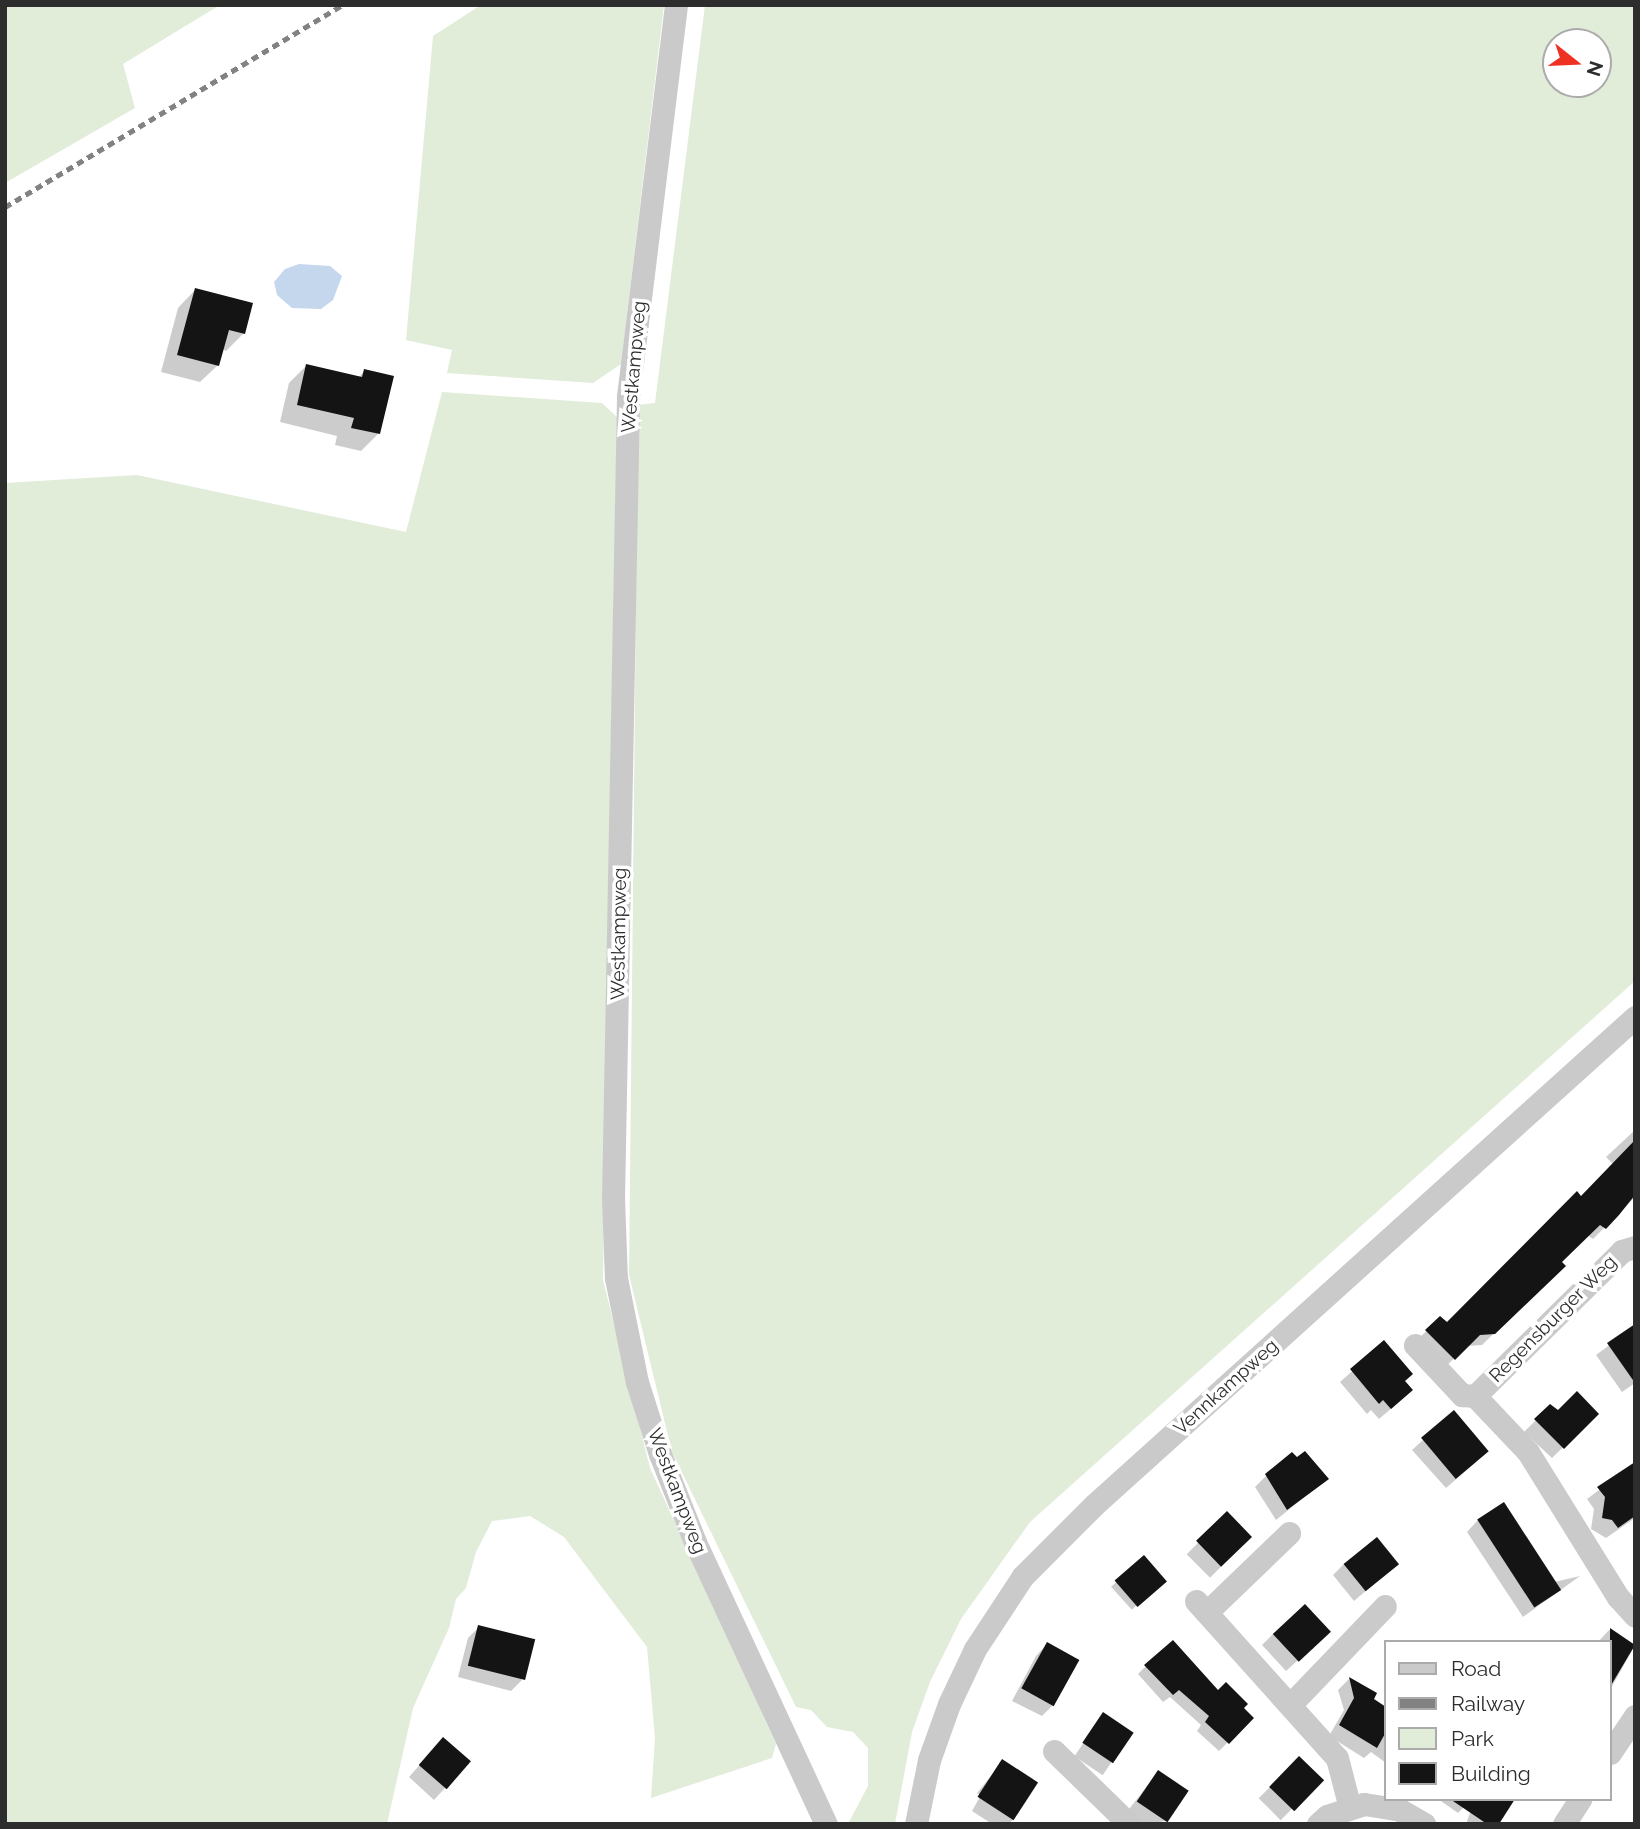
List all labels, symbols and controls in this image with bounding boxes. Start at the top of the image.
north arrow [1542,28,1612,98]
text: N [1582,59,1608,79]
street label: Westkampweg [617,300,651,434]
street label: Westkampweg [606,868,632,1000]
street label: Regensburger Weg [1484,1250,1622,1388]
street label: Vennkampweg [1169,1334,1283,1440]
street label: Westkampweg [643,1425,711,1557]
legend [1384,1640,1612,1801]
text: Road [1451,1656,1501,1681]
text: Railway [1451,1691,1525,1716]
text: Park [1451,1726,1494,1751]
text: Building [1451,1761,1531,1786]

